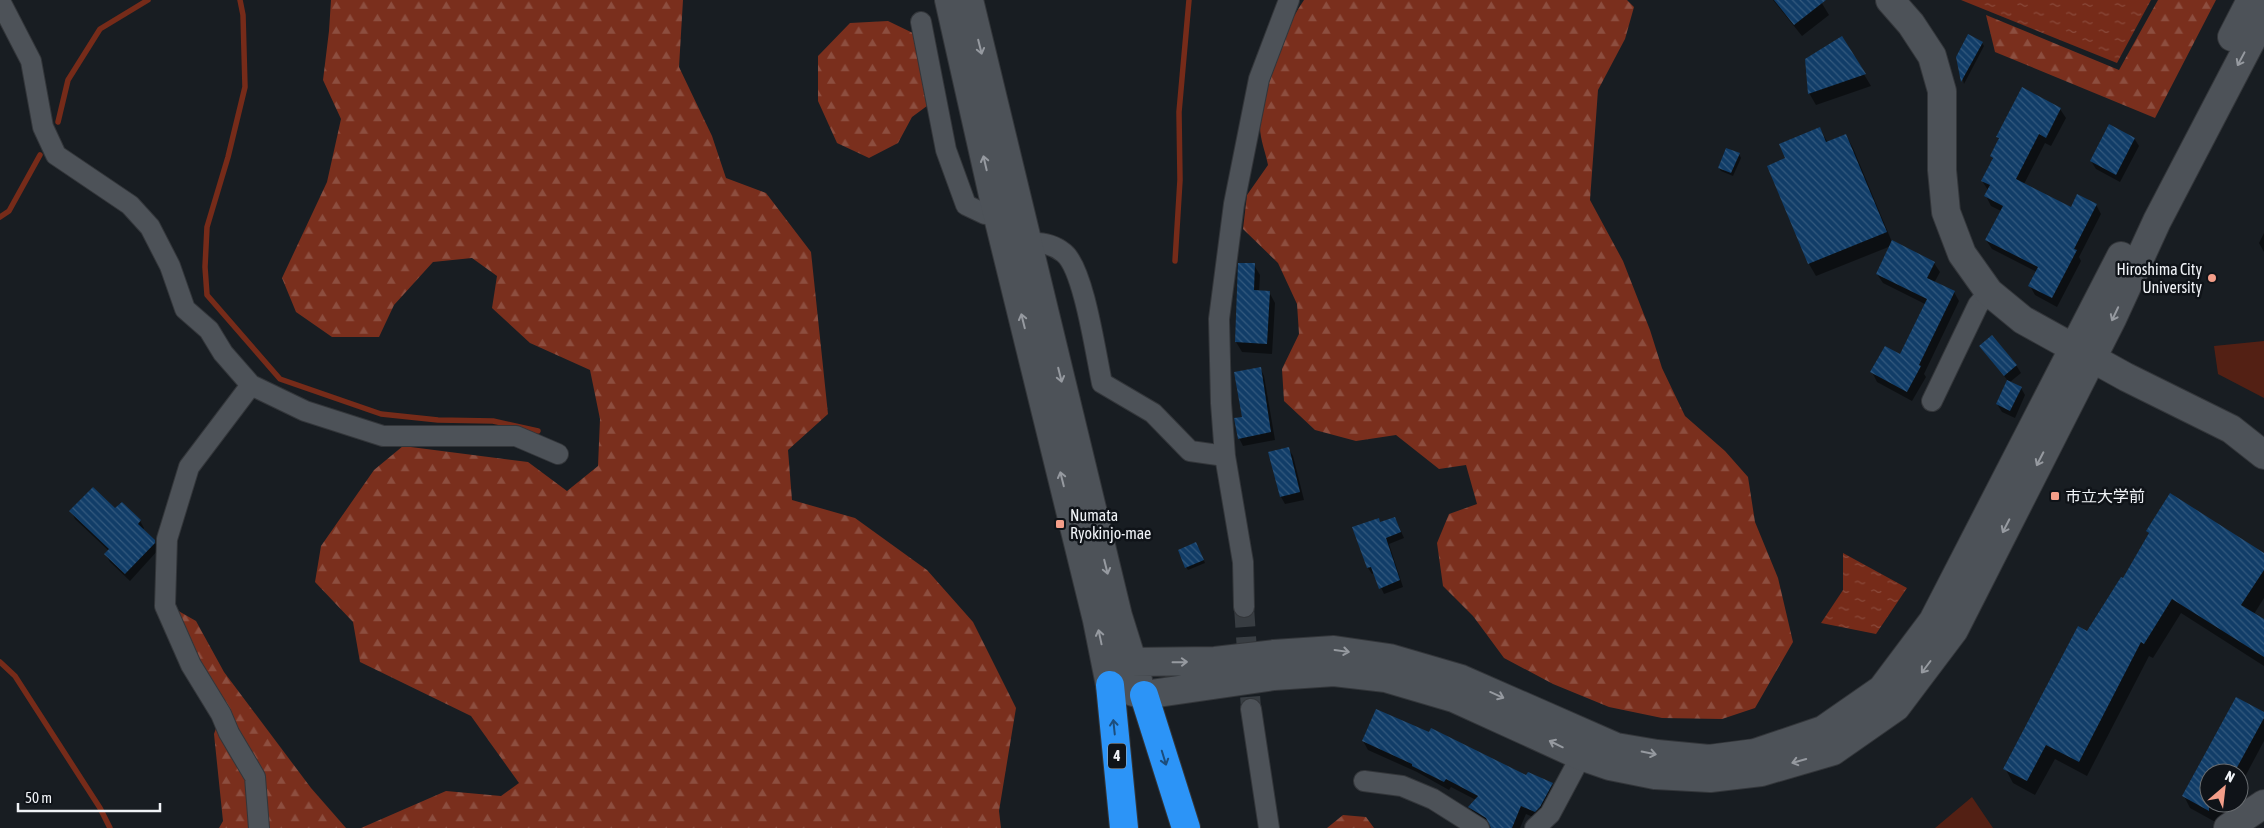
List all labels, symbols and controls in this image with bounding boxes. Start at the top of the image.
one-way arrow [976,39,985,55]
one-way arrow [2236,51,2246,66]
one-way arrow [980,156,989,172]
place label: Hiroshima City University [2116,260,2202,297]
marker: Hiroshima City University [2206,272,2218,284]
one-way arrow [2109,306,2119,321]
one-way arrow [1018,314,1027,330]
one-way arrow [1056,367,1065,383]
one-way arrow [2035,451,2044,466]
one-way arrow [1057,471,1066,487]
place label: 市立大学前 [2065,487,2145,505]
marker: 市立大学前 [2049,490,2061,502]
place label: Numata Ryokinjo-mae [1070,506,1151,543]
marker: Numata Ryokinjo-mae [1054,518,1066,530]
one-way arrow [2001,518,2010,533]
one-way arrow [1102,559,1111,575]
one-way arrow [1095,629,1104,645]
one-way arrow [1334,646,1350,656]
one-way arrow [1172,657,1188,667]
one-way arrow [1921,660,1931,674]
one-way arrow [1489,691,1504,700]
one-way arrow [1109,720,1119,736]
one-way arrow [1549,739,1564,748]
road number: 4 [1108,744,1126,768]
one-way arrow [1640,748,1656,758]
one-way arrow [1159,749,1169,765]
one-way arrow [1792,756,1808,766]
north arrow [2199,763,2249,813]
text: N [2223,768,2238,786]
scale bar [18,780,160,812]
text: 50 m [25,789,52,806]

